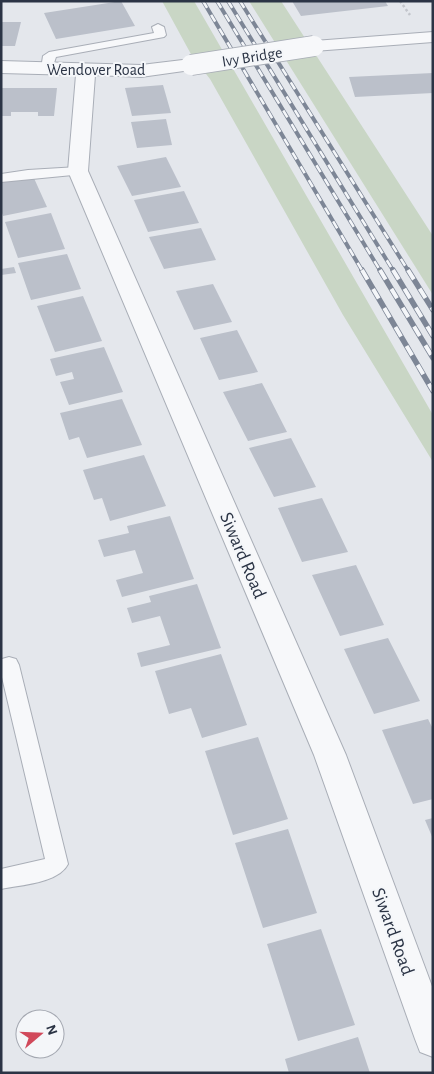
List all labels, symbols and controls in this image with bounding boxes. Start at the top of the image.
street label: Ivy Bridge [221,44,284,71]
street label: Wendover Road [47,62,145,78]
street label: Siward Road [216,510,269,602]
street label: Siward Road [368,885,417,978]
north arrow [15,1009,65,1059]
text: N [43,1023,60,1037]

